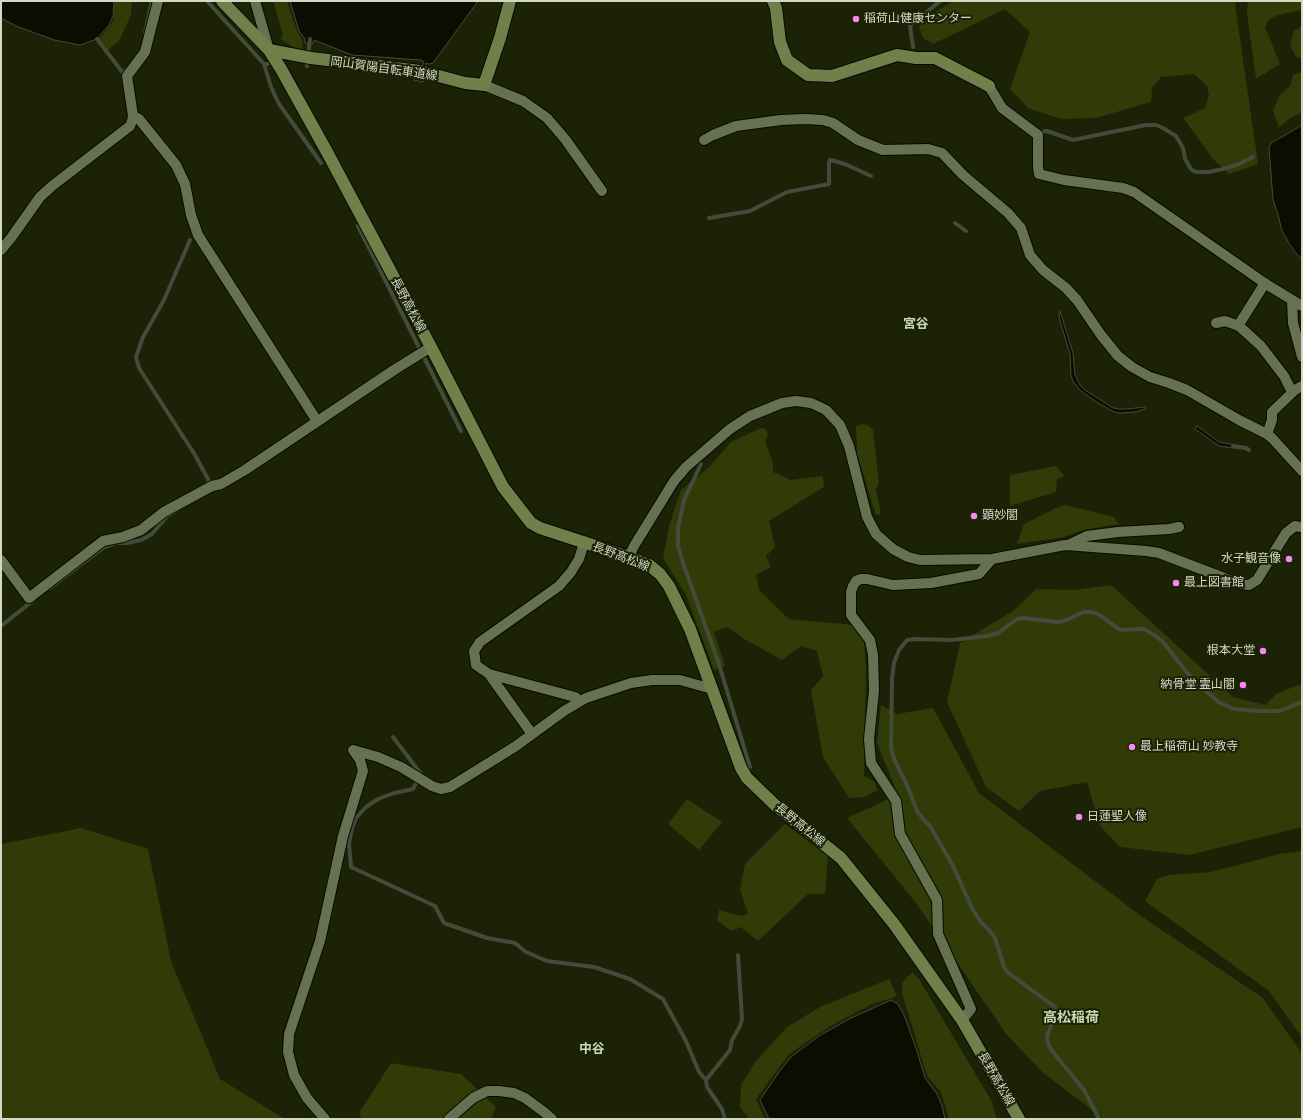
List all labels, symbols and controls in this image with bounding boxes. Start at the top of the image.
place label: 稲荷山健康センター [864,12,972,26]
marker: 稲荷山健康センター [851,14,861,24]
street label: 岡山賀陽自転車道線 [330,54,438,84]
street label: 長野高松線 [388,275,428,335]
district label: 宮谷 [903,316,929,332]
place label: 顕妙閣 [982,509,1018,523]
marker: 顕妙閣 [969,511,979,521]
street label: 長野高松線 [590,540,652,574]
place label: 水子観音像 [1221,552,1281,566]
marker: 水子観音像 [1284,554,1294,564]
place label: 最上図書館 [1184,576,1244,590]
marker: 最上図書館 [1171,578,1181,588]
place label: 根本大堂 [1207,644,1255,658]
marker: 根本大堂 [1258,646,1268,656]
place label: 納骨堂 霊山閣 [1160,678,1235,692]
marker: 納骨堂 霊山閣 [1238,680,1248,690]
place label: 最上稲荷山 妙教寺 [1140,740,1239,754]
marker: 最上稲荷山 妙教寺 [1127,742,1137,752]
street label: 長野高松線 [772,801,828,849]
place label: 日蓮聖人像 [1087,810,1147,824]
marker: 日蓮聖人像 [1074,812,1084,822]
district label: 高松稲荷 [1043,1010,1099,1026]
district label: 中谷 [579,1041,605,1057]
street label: 長野高松線 [975,1049,1017,1109]

